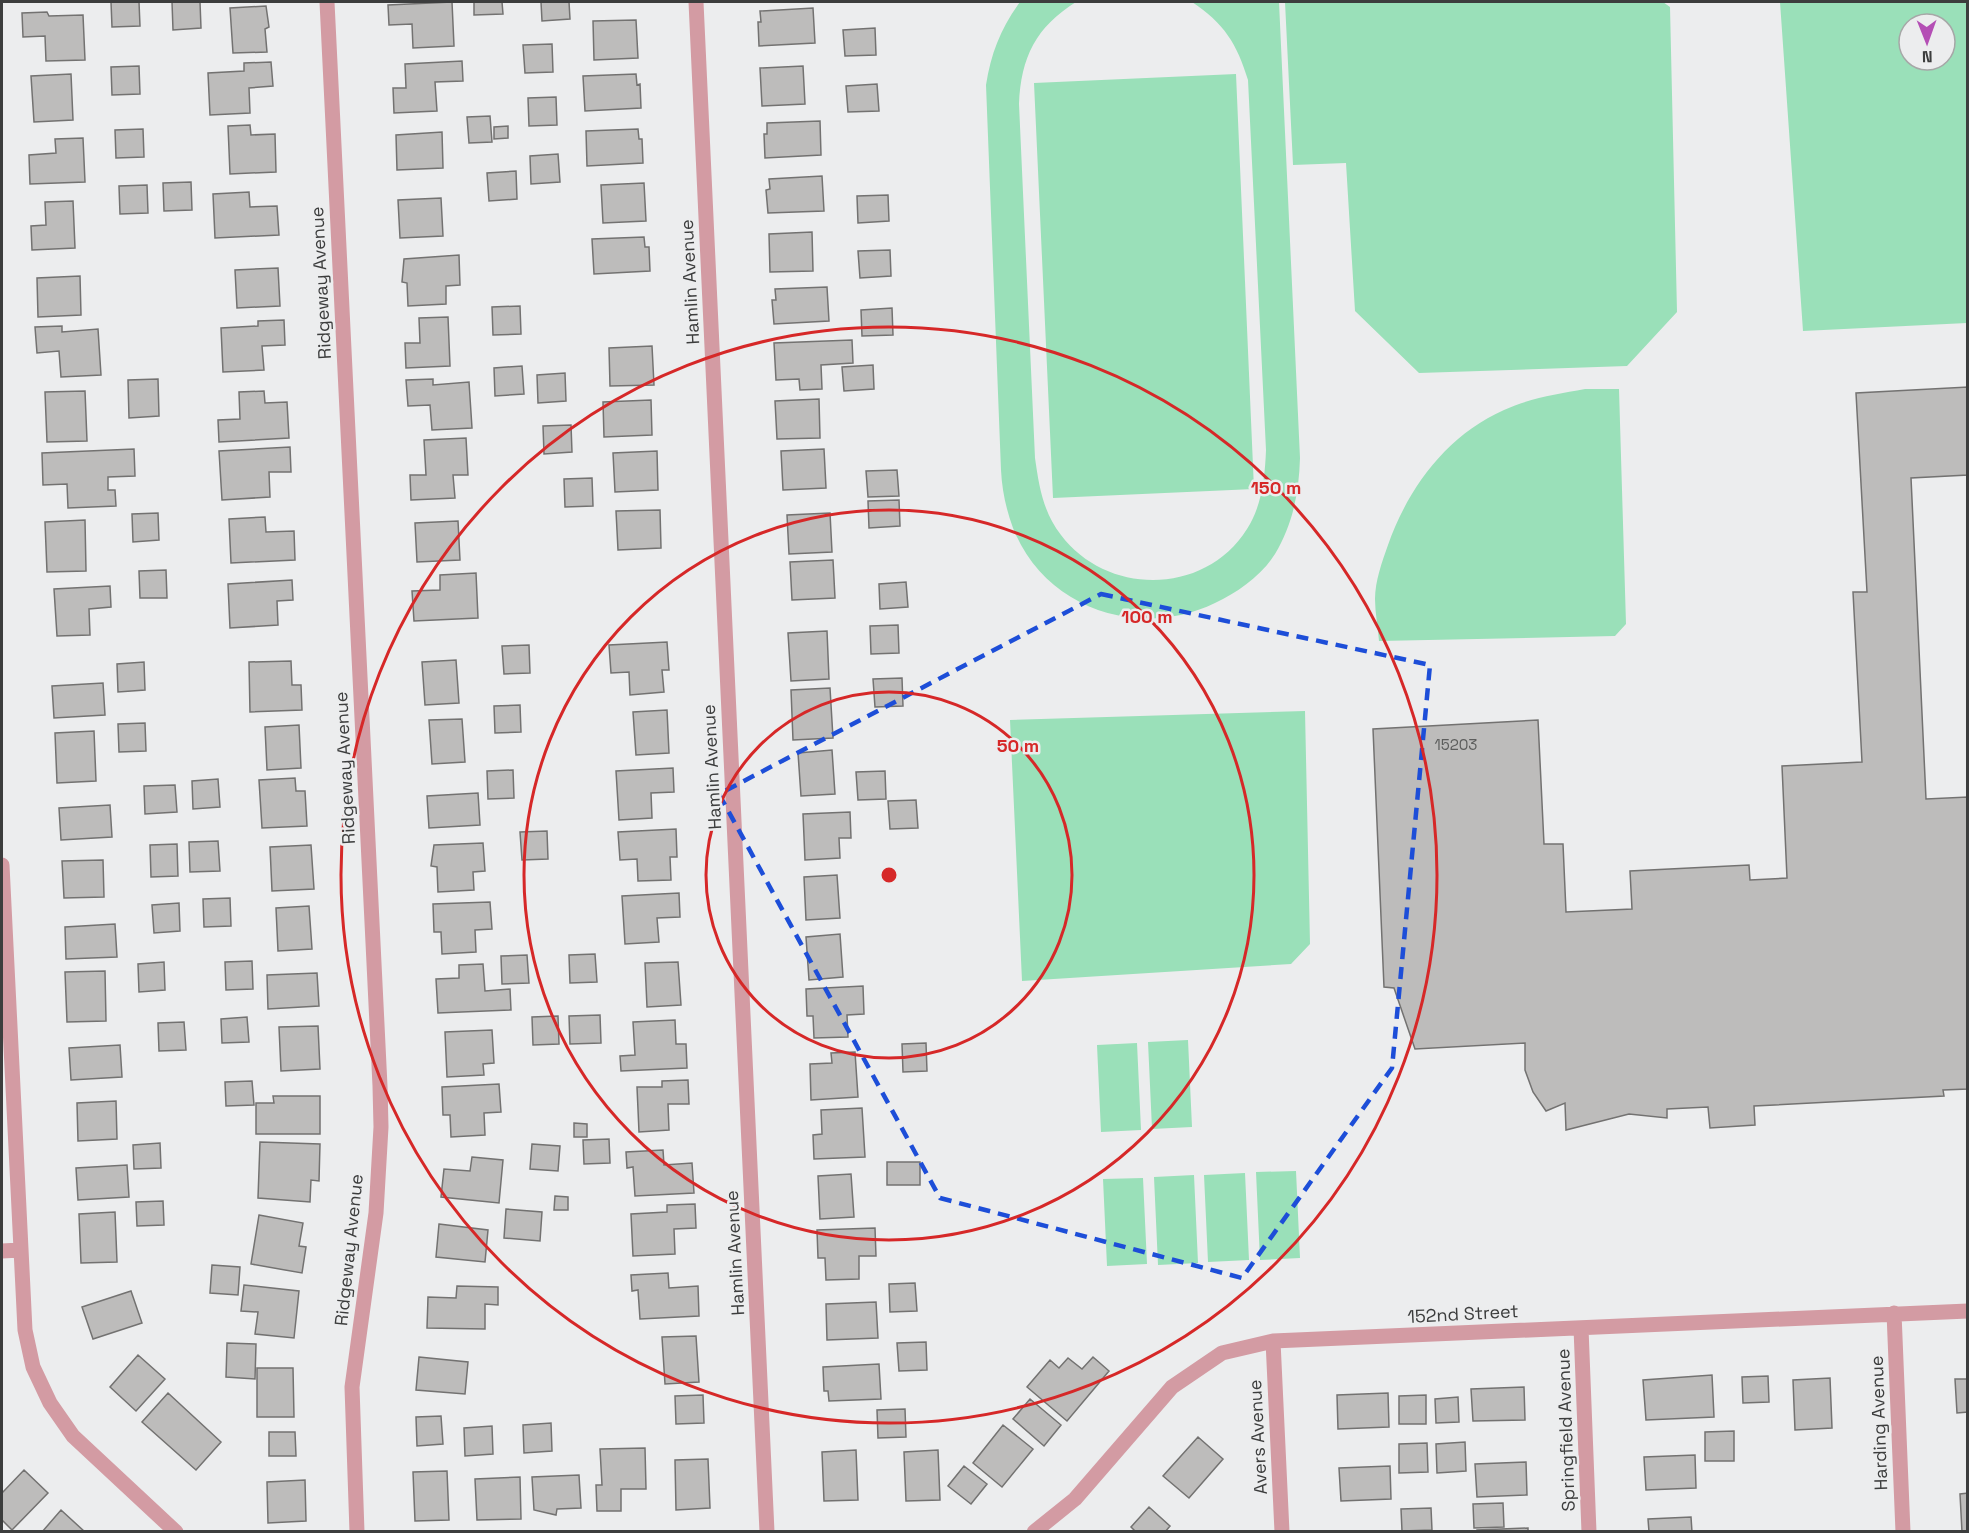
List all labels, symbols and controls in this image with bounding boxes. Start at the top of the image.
north arrow [1897,12,1957,72]
text: N [1922,46,1933,67]
street label: Ridgeway Avenue [305,206,336,360]
street label: Hamlin Avenue [675,219,704,345]
text: 150 m [1251,476,1301,499]
text: 100 m [1121,605,1173,628]
street label: Ridgeway Avenue [329,691,360,845]
street label: Hamlin Avenue [697,704,726,830]
text: 50 m [997,734,1039,757]
house number: 15203 [1435,735,1477,754]
centre of rings [879,865,899,885]
street label: Ridgeway Avenue [329,1173,368,1327]
street label: Hamlin Avenue [720,1190,749,1316]
street label: 152nd Street [1407,1299,1519,1328]
street label: Springfield Avenue [1551,1348,1580,1512]
street label: Harding Avenue [1865,1355,1892,1491]
street label: Avers Avenue [1243,1379,1272,1495]

